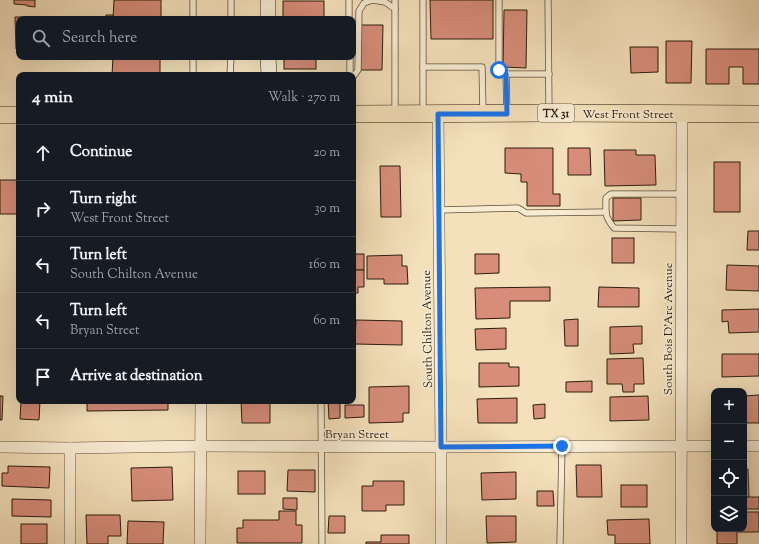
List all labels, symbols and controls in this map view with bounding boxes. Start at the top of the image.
search box [16,16,356,60]
icon: search [30,27,52,49]
text: Search here [62,28,137,49]
route start [490,61,508,79]
text: 4 min [32,86,73,110]
text: Walk · 270 m [268,89,340,107]
road number: TX 31 [538,104,574,122]
street label: West Front Street [582,106,674,124]
icon: ahead [32,142,54,164]
text: Continue [70,142,132,163]
text: 20 m [314,144,340,162]
text: Turn right [70,189,136,210]
icon: right [32,198,54,220]
text: 30 m [314,200,340,218]
text: West Front Street [70,210,169,228]
text: Turn left [70,245,127,266]
icon: left [32,254,54,276]
text: 160 m [309,256,340,274]
street label: South Bois D'Arc Avenue [660,262,678,395]
text: South Chilton Avenue [70,266,198,284]
street label: South Chilton Avenue [418,269,438,388]
text: Turn left [70,301,127,322]
icon: left [32,310,54,332]
text: 60 m [313,312,340,330]
text: Bryan Street [70,322,140,340]
icon: arrive [32,366,54,388]
text: Arrive at destination [70,366,203,387]
map controls [711,388,747,532]
button: + [711,388,747,424]
button: − [711,424,747,460]
street label: Bryan Street [325,426,389,444]
route end [553,437,571,455]
button: locate [711,460,747,496]
button: layers [711,496,747,532]

